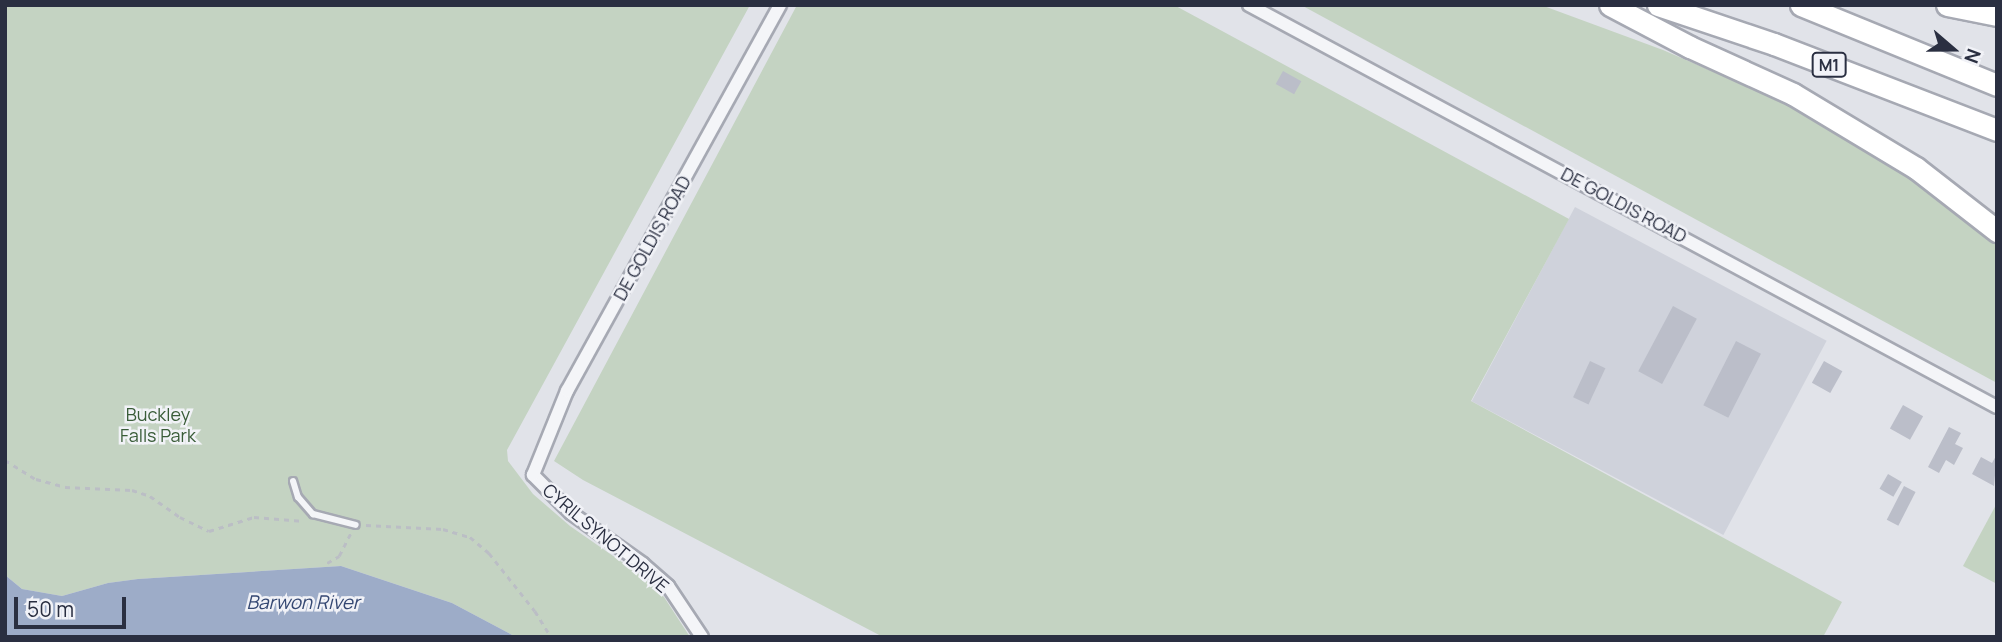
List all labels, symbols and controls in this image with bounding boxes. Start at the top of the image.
north arrow [1918,14,1988,84]
text: N [1958,45,1987,67]
road number: M1 [1812,53,1846,78]
street label: DE GOLDIS ROAD [1557,163,1691,247]
street label: DE GOLDIS ROAD [609,172,695,304]
park label: Buckley Falls Park [120,404,196,446]
street label: CYRIL SYNOT DRIVE [538,479,674,597]
scale bar [18,582,130,626]
water label: Barwon River [246,592,360,614]
text: 50 m [27,595,74,623]

